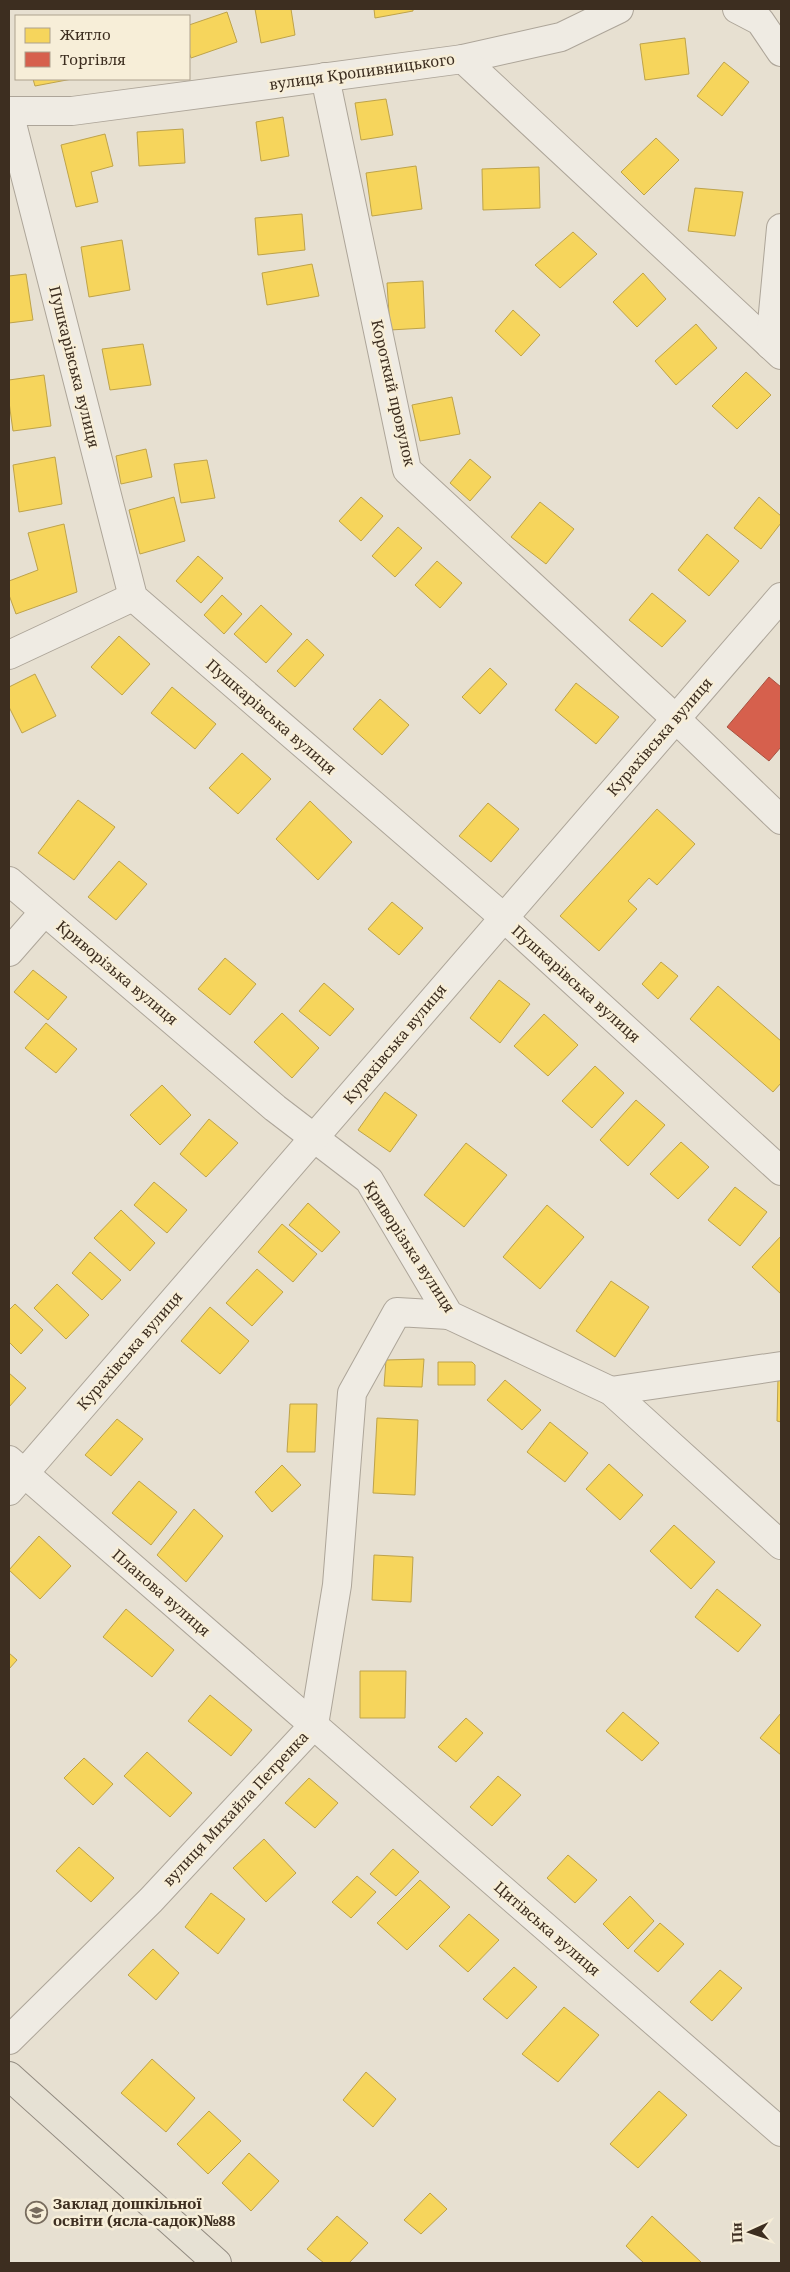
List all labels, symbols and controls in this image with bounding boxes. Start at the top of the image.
legend [15,15,190,80]
text: Житло [59,24,111,44]
street label: вулиця Кропивницького [268,48,456,94]
text: Торгівля [60,49,126,69]
street label: Пушкарівська вулиця [45,284,105,450]
street label: Короткий провулок [367,317,421,468]
street label: Пушкарівська вулиця [202,654,341,778]
street label: Курахівська вулиця [602,673,716,800]
street label: Криворізька вулиця [53,915,183,1029]
street label: Пушкарівська вулиця [508,920,645,1046]
street label: Курахівська вулиця [338,979,450,1108]
street label: Криворізька вулиця [360,1177,460,1316]
street label: Курахівська вулиця [72,1287,186,1414]
street label: Планова вулиця [108,1544,215,1640]
street label: вулиця Михайла Петренка [158,1727,312,1890]
street label: Цитівська вулиця [490,1877,605,1980]
place label: Заклад дошкільної освіти (ясла-садок)№88 [53,2193,236,2230]
school or university icon: Заклад дошкільної освіти (ясла-садок)№88 [25,2201,49,2225]
north arrow [725,2207,775,2257]
text: Пн [726,2221,747,2244]

